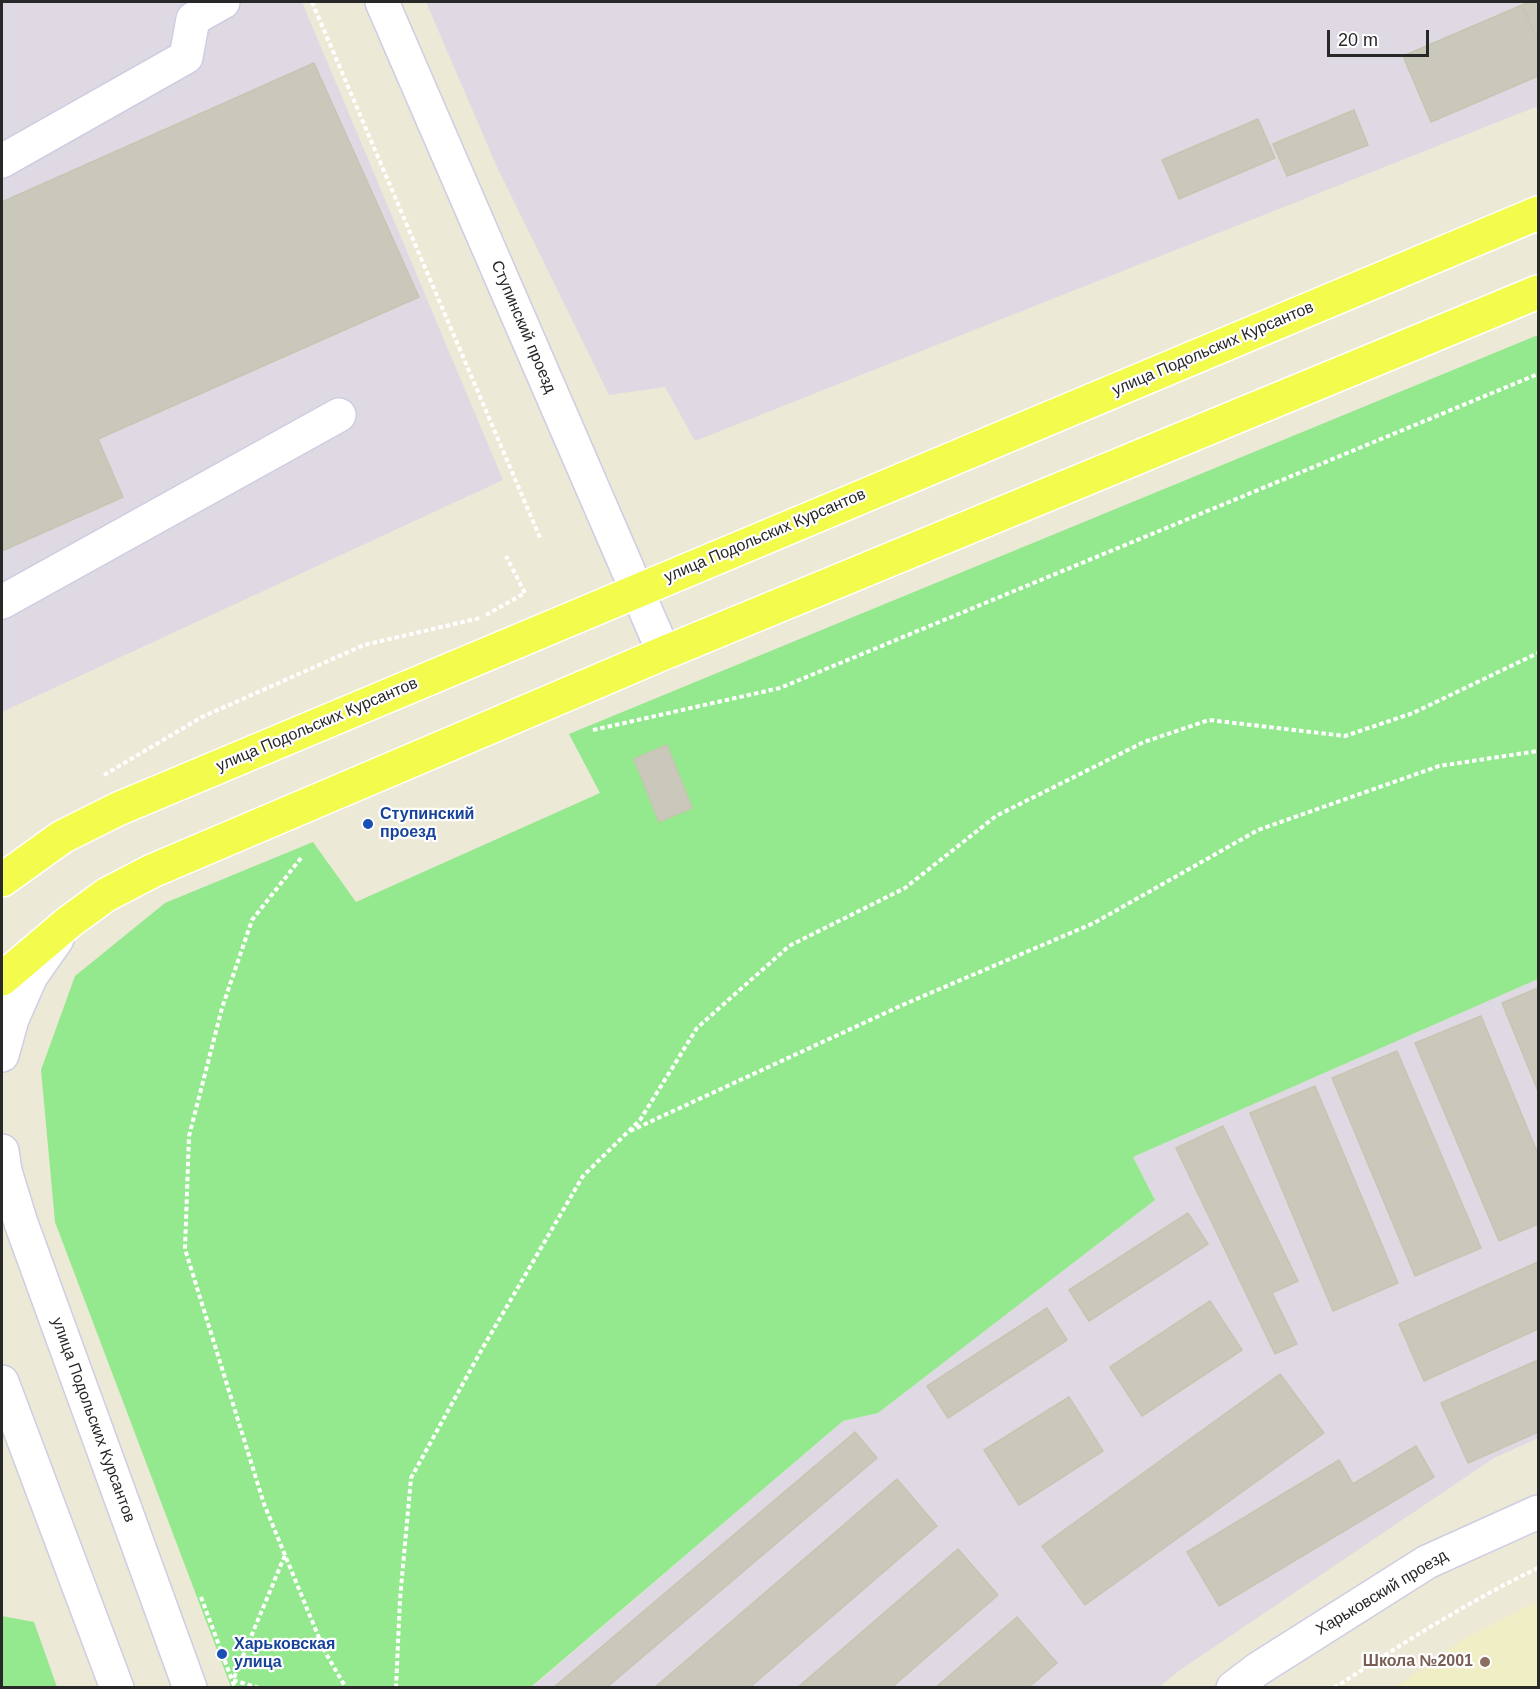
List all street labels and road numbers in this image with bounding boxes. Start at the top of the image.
street label: Ступинский проезд [486,258,560,396]
street label: улица Подольских Курсантов [1109,298,1317,400]
street label: улица Подольских Курсантов [661,485,869,587]
street label: улица Подольских Курсантов [213,674,421,776]
street label: улица Подольских Курсантов [47,1315,139,1525]
street label: Харьковский проезд [1313,1546,1451,1640]

